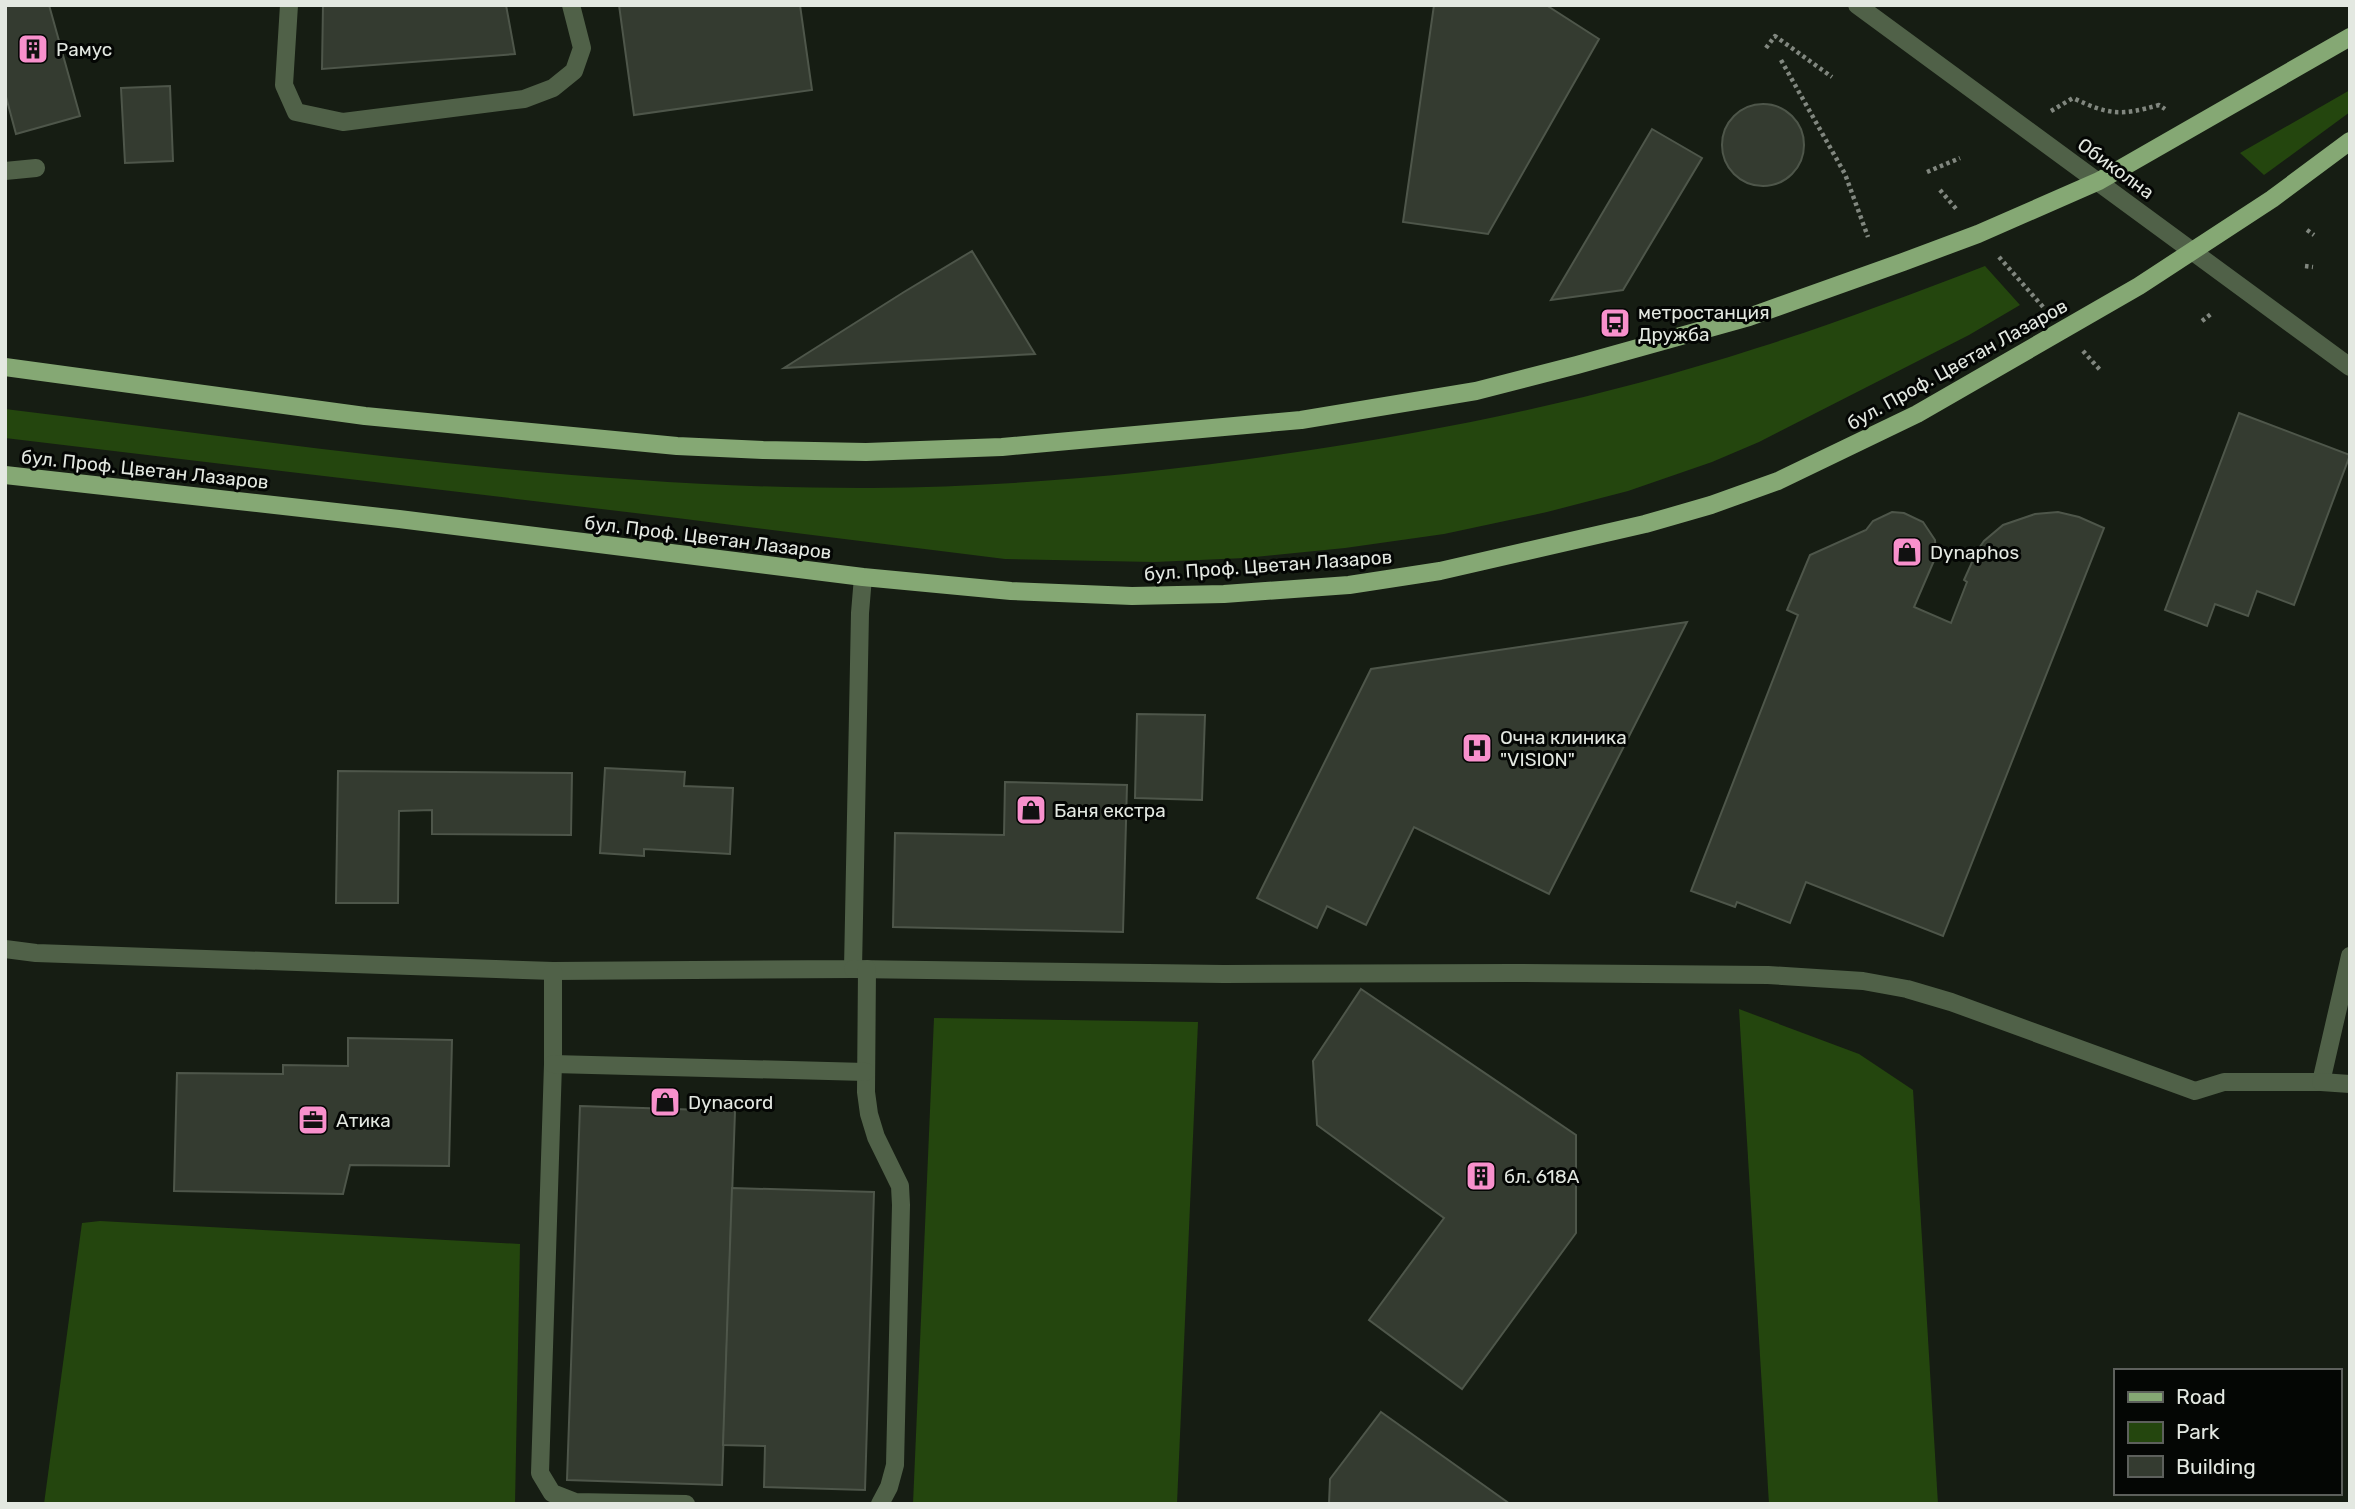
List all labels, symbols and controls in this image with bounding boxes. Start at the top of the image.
building icon: Рамус [16,32,50,66]
place label: Рамус [56,38,112,61]
street label: Обиколна [2073,133,2158,204]
street label: бул. Проф. Цветан Лазаров [1843,294,2072,435]
place label: метростанция Дружба [1638,301,1770,346]
bus stop icon: метростанция Дружба [1598,306,1632,340]
street label: бул. Проф. Цветан Лазаров [20,445,270,494]
street label: бул. Проф. Цветан Лазаров [583,511,833,564]
shop icon: Dynaphos [1890,535,1924,569]
place label: Dynaphos [1930,541,2019,564]
street label: бул. Проф. Цветан Лазаров [1143,545,1393,586]
place label: Очна клиника "VISION" [1500,726,1627,771]
hospital icon: Очна клиника "VISION" [1460,731,1494,765]
shop icon: Баня екстра [1014,793,1048,827]
place label: Баня екстра [1054,799,1166,822]
shop icon: Dynacord [648,1085,682,1119]
place label: Dynacord [688,1091,773,1114]
office icon: Атика [296,1103,330,1137]
place label: Атика [336,1109,391,1132]
building icon: бл. 618А [1464,1159,1498,1193]
place label: бл. 618А [1504,1165,1580,1188]
legend [2114,1369,2341,1495]
text: Road [2176,1384,2226,1409]
text: Park [2176,1419,2220,1444]
text: Building [2176,1454,2256,1479]

